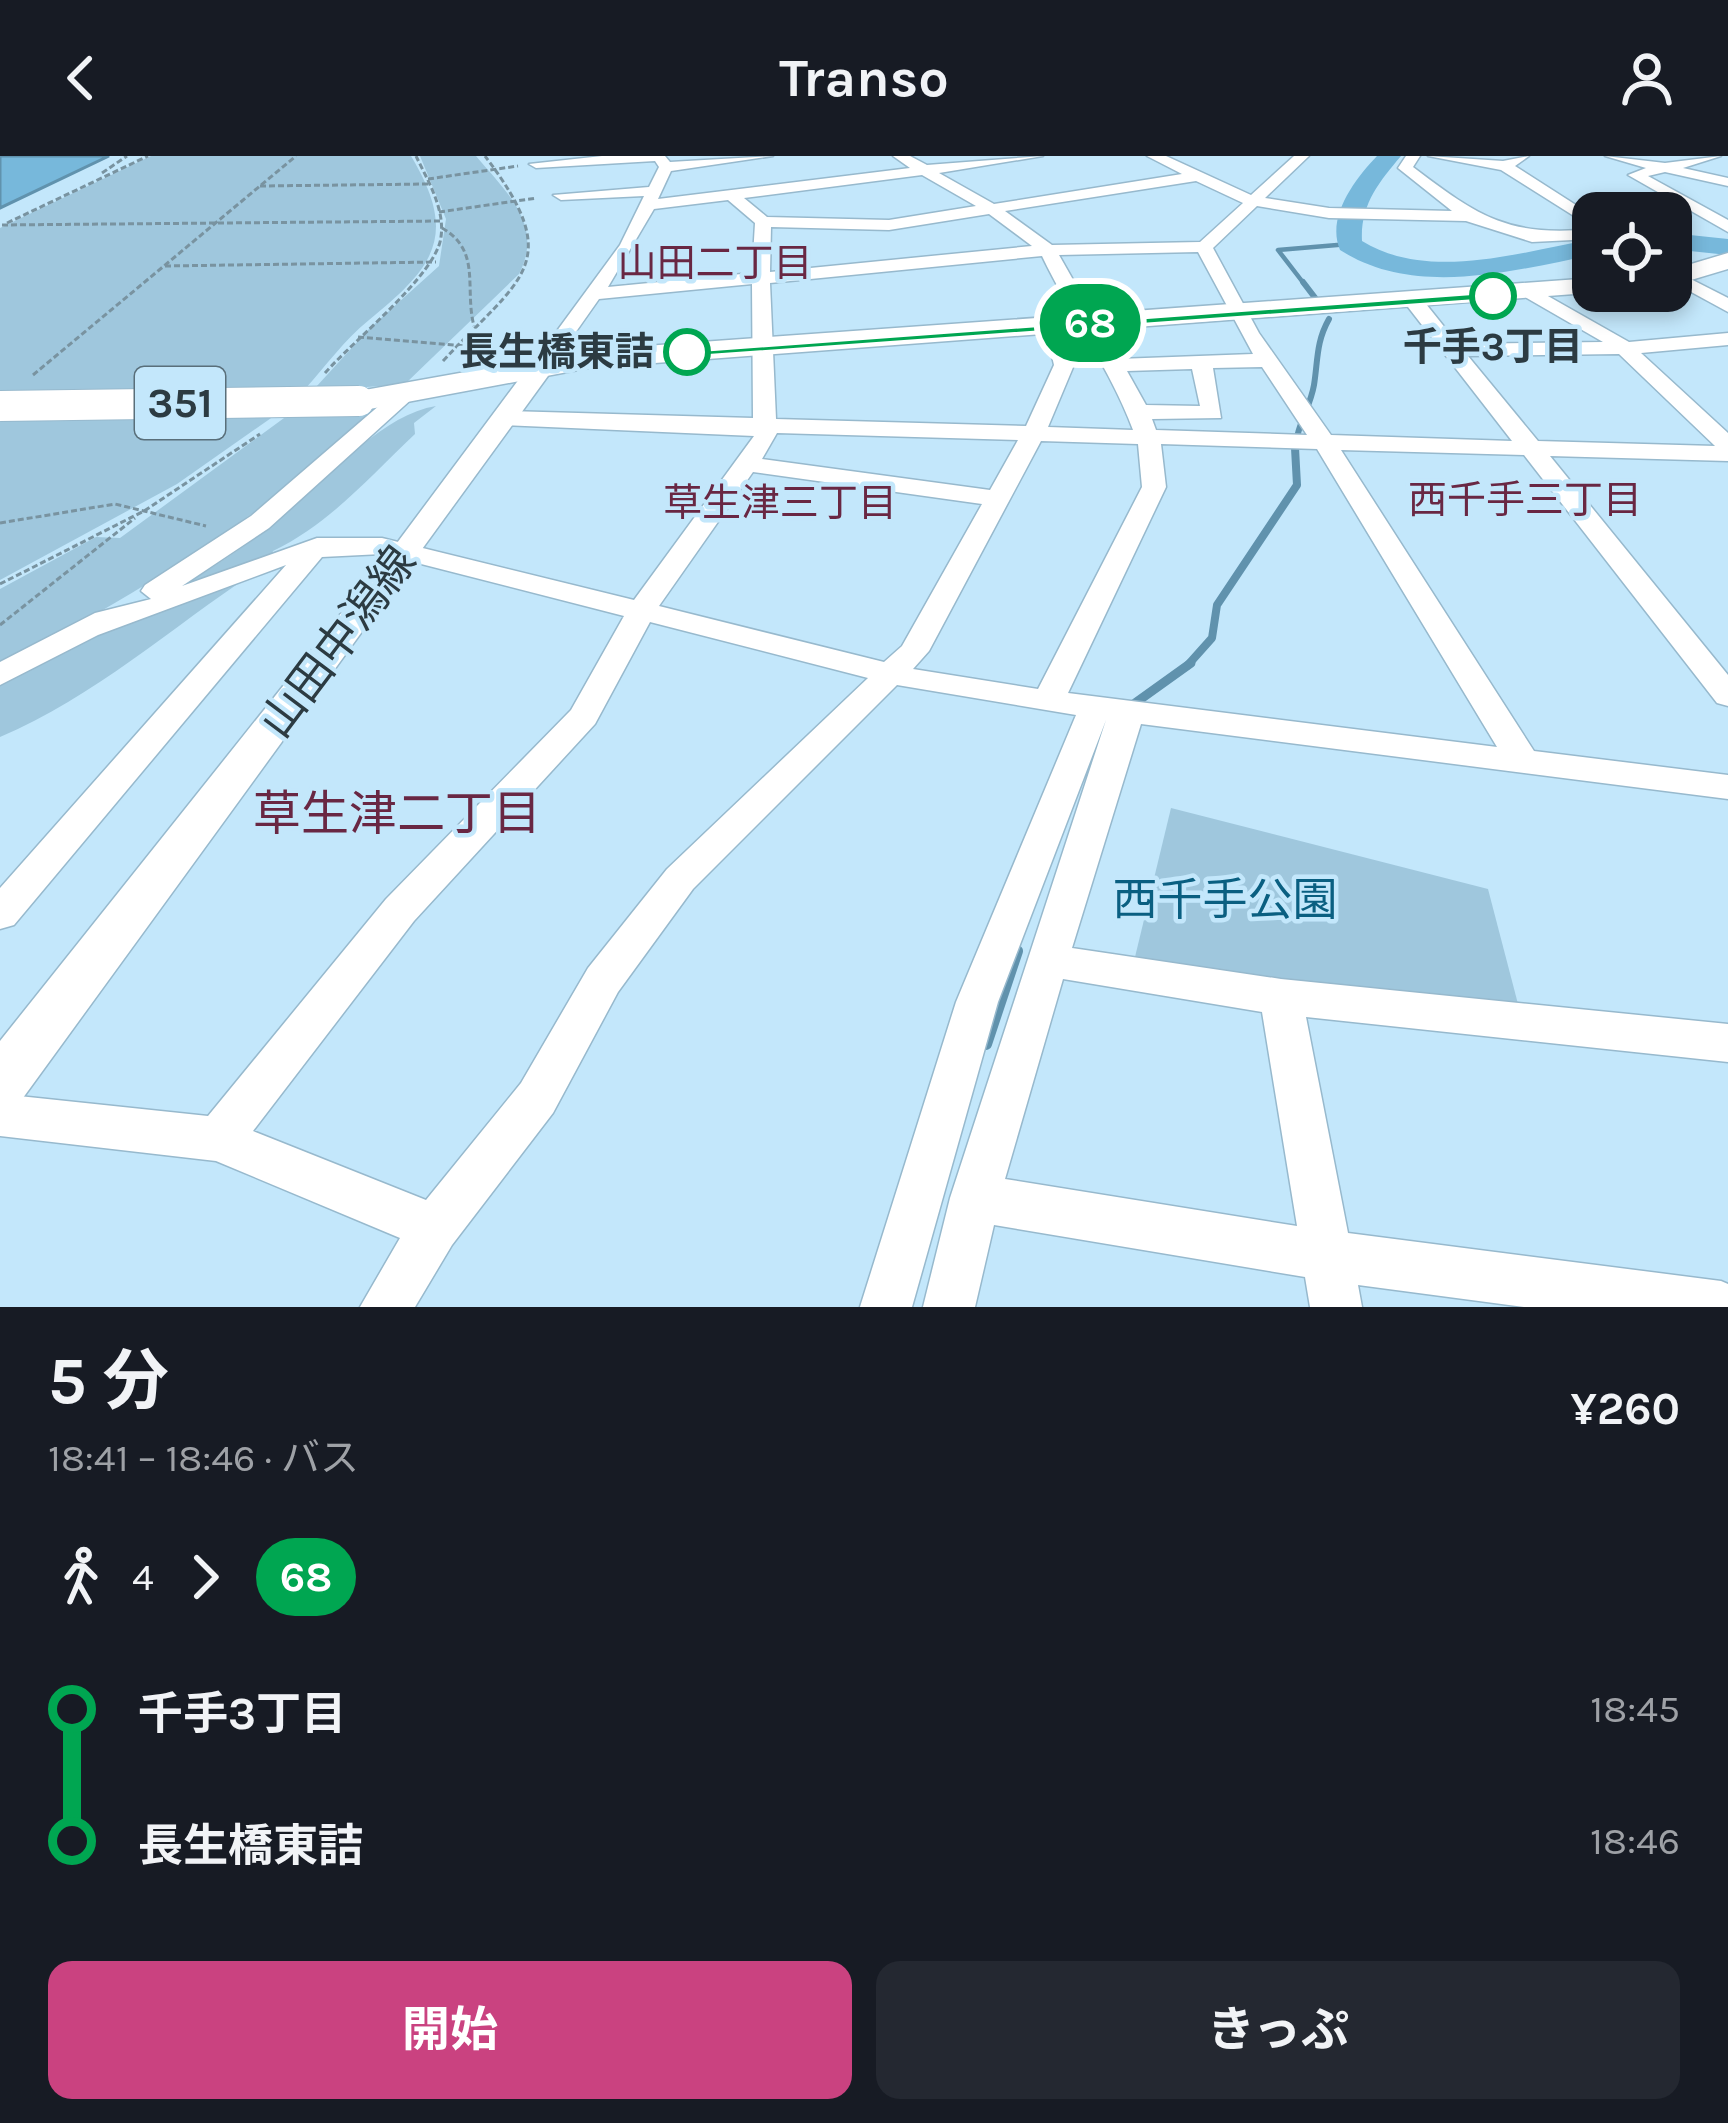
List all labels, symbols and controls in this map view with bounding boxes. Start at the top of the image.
icon: back [48,45,114,111]
icon: person [1614,45,1680,111]
text: Transo [779,46,949,110]
map controls [1572,192,1692,312]
button: locate [1572,192,1692,312]
district label: 山田二丁目 [617,240,813,286]
marker: 千手3丁目 [1471,274,1515,318]
line badge: 68 [1036,284,1144,362]
text: 68 [1064,298,1116,348]
place label: 千手3丁目 [1403,324,1583,370]
place label: 長生橋東詰 [459,329,654,375]
marker: 長生橋東詰 [665,330,709,374]
road number: 351 [135,367,225,439]
district label: 西千手三丁目 [1408,477,1642,523]
district label: 草生津三丁目 [663,480,897,526]
street label: 山田中潟線 [250,537,426,747]
district label: 草生津二丁目 [253,786,541,842]
park label: 西千手公園 [1112,874,1338,926]
text: 5 分 [48,1342,169,1420]
text: ¥260 [1571,1383,1680,1435]
text: 18:41 – 18:46 · バス [48,1435,359,1481]
icon: walk [48,1544,114,1610]
icon: forward [172,1544,238,1610]
text: 68 [280,1552,332,1602]
text: 4 [132,1554,154,1600]
text: 18:45 [1590,1686,1680,1732]
text: 千手3丁目 [138,1688,346,1740]
text: 18:46 [1590,1818,1680,1864]
text: 長生橋東詰 [138,1820,363,1872]
button: 開始 [48,1961,852,2099]
button: きっぷ [876,1961,1680,2099]

